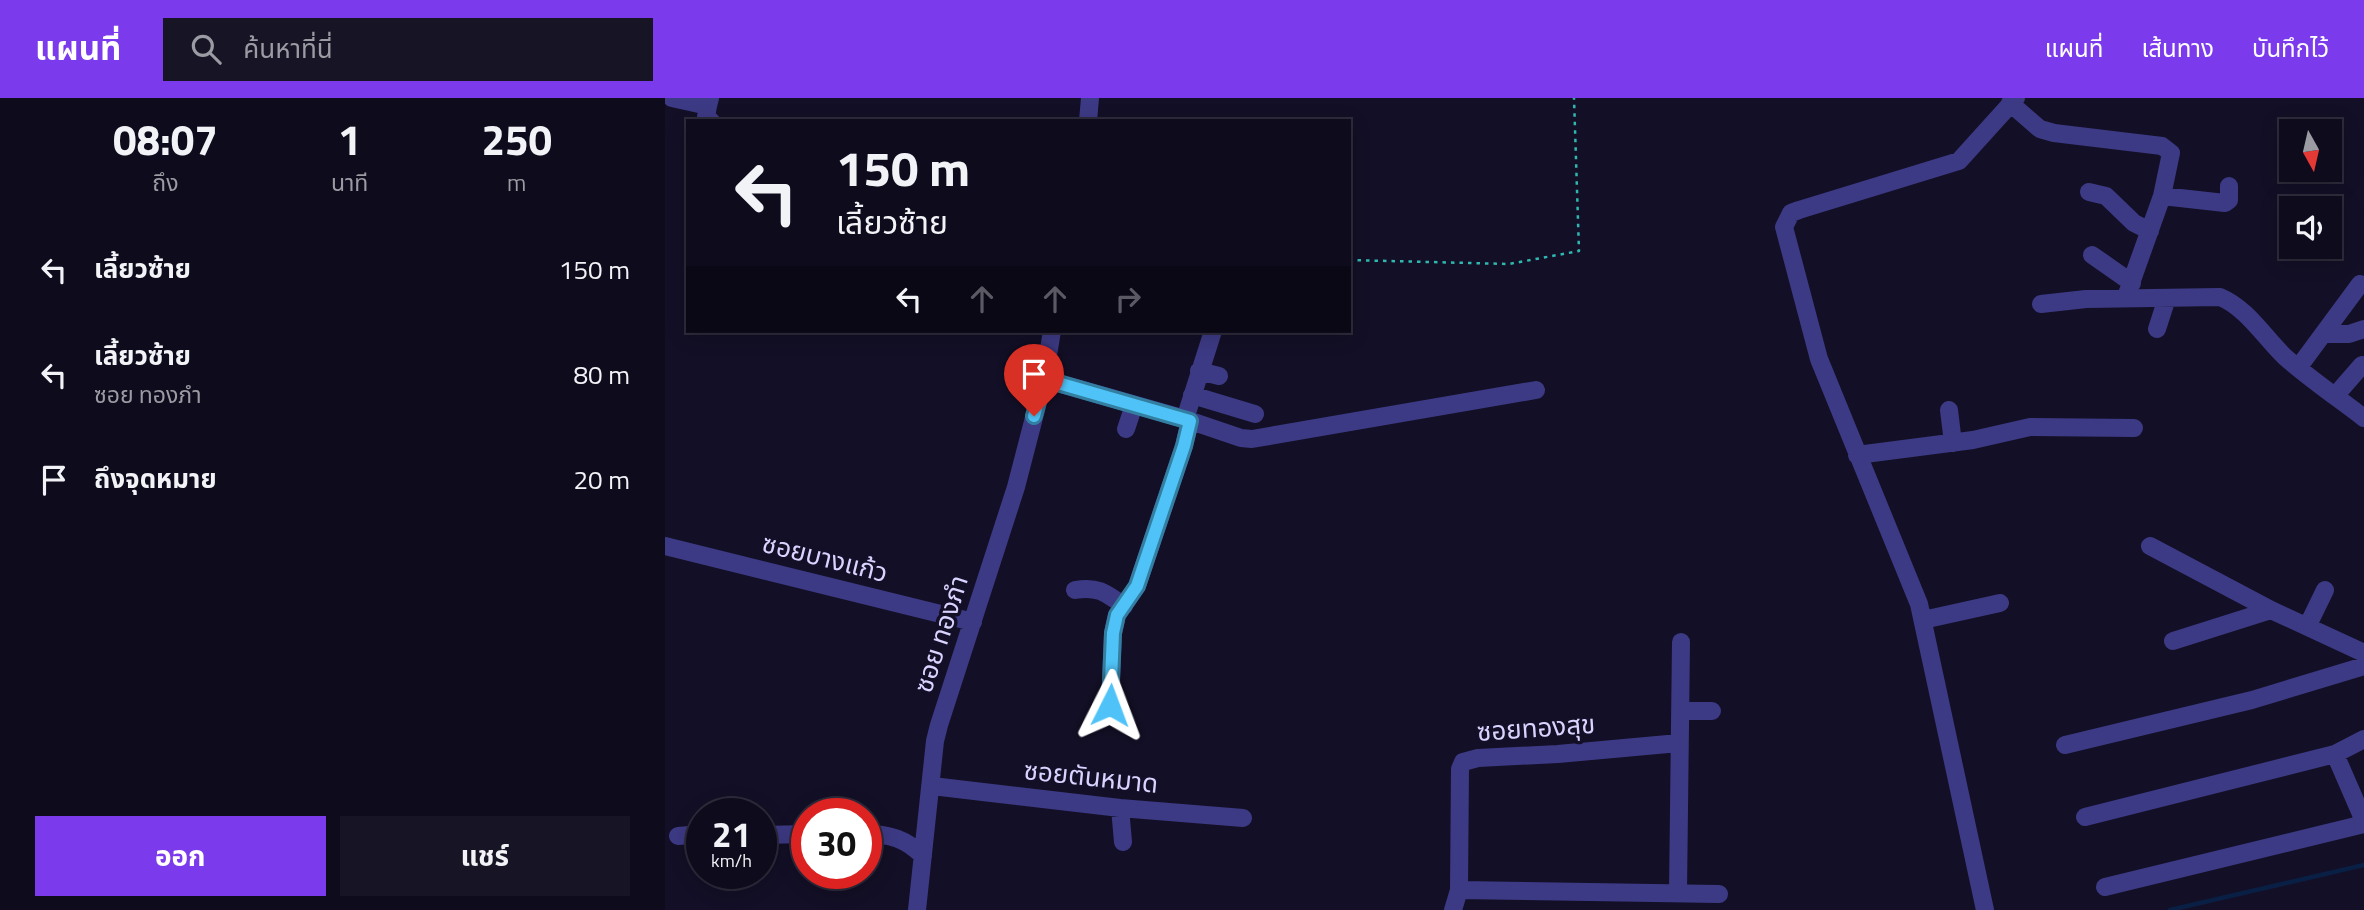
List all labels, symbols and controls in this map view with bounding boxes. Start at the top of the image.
search box [163,18,653,81]
text: แผนที่ [35,23,121,73]
text: ค้นหาที่นี่ [243,29,333,68]
icon: search [187,30,225,68]
text: แผนที่ [2045,30,2103,66]
text: เส้นทาง [2141,30,2214,66]
text: บันทึกไว้ [2252,30,2329,66]
text: 08:07 [113,107,218,171]
text: 1 [338,107,361,171]
text: 250 [481,107,552,171]
north arrow [2279,119,2341,182]
map controls [2279,119,2342,259]
text: 150 m [836,130,970,205]
icon: left [721,147,812,238]
text: ถึง [152,165,179,200]
text: นาที [331,165,368,200]
text: m [507,165,526,200]
button: sound [2279,196,2342,259]
text: เลี้ยวซ้าย [836,198,948,246]
text: เลี้ยวซ้าย [94,249,191,288]
text: 150 m [559,250,630,289]
icon: left [35,251,73,289]
icon: left [890,280,928,318]
icon: ahead [963,280,1001,318]
icon: ahead [1036,280,1074,318]
icon: right [1109,280,1147,318]
text: เลี้ยวซ้าย [94,336,191,375]
pin [1004,344,1064,416]
text: 80 m [573,355,630,394]
icon: arrive [1015,355,1053,393]
icon: left [35,356,73,394]
text: ซอย ทองภํา [94,377,201,412]
text: ถึงจุดหมาย [94,459,217,498]
text: 20 m [573,460,630,499]
icon: arrive [35,461,73,499]
street label: ซอยบางแก้ว [758,523,892,592]
street label: ซอย ทองภํา [903,570,978,698]
position arrow [1073,668,1147,742]
street label: ซอยทองสุข [1475,704,1597,751]
street label: ซอยตันหมาด [1022,750,1160,803]
speed limit sign: 30 [791,798,882,889]
text: 21 [712,807,751,861]
button: ออก [35,816,326,896]
button: แชร์ [340,816,630,896]
text: km/h [711,847,752,874]

